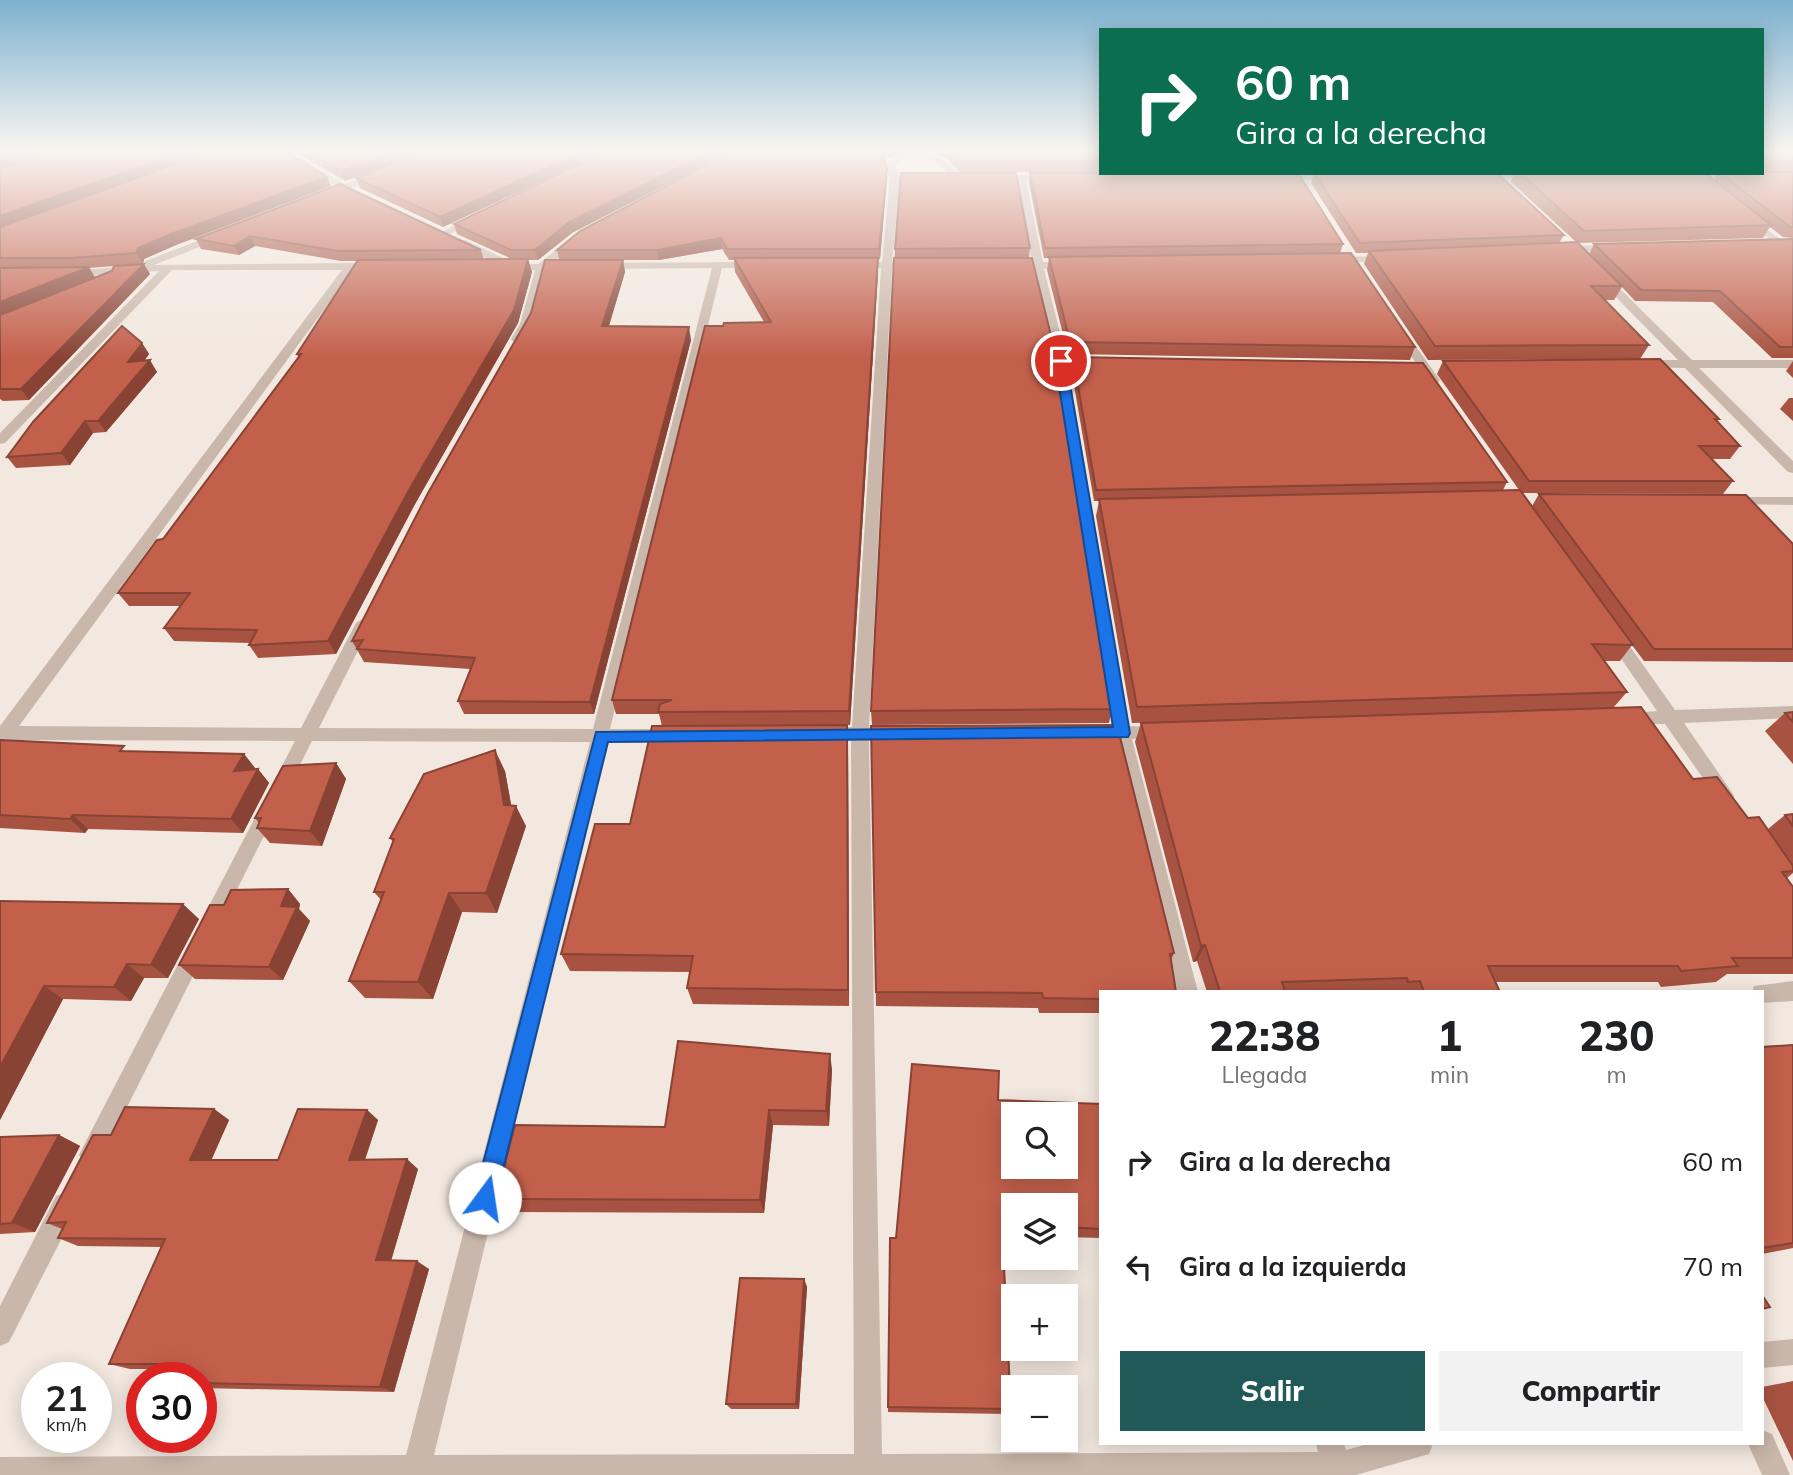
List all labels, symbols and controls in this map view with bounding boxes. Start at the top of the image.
text: 60 m [1235,51,1351,112]
icon: right [1120,56,1211,147]
text: Gira a la derecha [1235,112,1487,152]
pin [1031,331,1091,391]
icon: arrive [1042,342,1080,380]
text: 22:38 [1209,1009,1320,1062]
text: 1 [1437,1009,1462,1062]
text: 230 [1579,1009,1654,1062]
text: Llegada [1222,1060,1307,1089]
text: min [1430,1060,1469,1089]
text: m [1606,1060,1627,1089]
map controls [1001,1102,1078,1452]
button: search [1001,1102,1078,1179]
icon: right [1120,1143,1158,1181]
text: Gira a la derecha [1179,1145,1391,1178]
text: 60 m [1682,1145,1743,1178]
position arrow [448,1161,522,1235]
button: layers [1001,1193,1078,1270]
icon: left [1120,1248,1158,1286]
text: Gira a la izquierda [1179,1250,1407,1283]
text: 70 m [1682,1250,1743,1283]
button: + [1001,1284,1078,1361]
button: Salir [1120,1351,1425,1431]
button: Compartir [1439,1351,1743,1431]
speed limit sign: 30 [126,1362,217,1453]
button: − [1001,1375,1078,1452]
text: 21 [45,1376,88,1420]
text: km/h [46,1413,87,1436]

